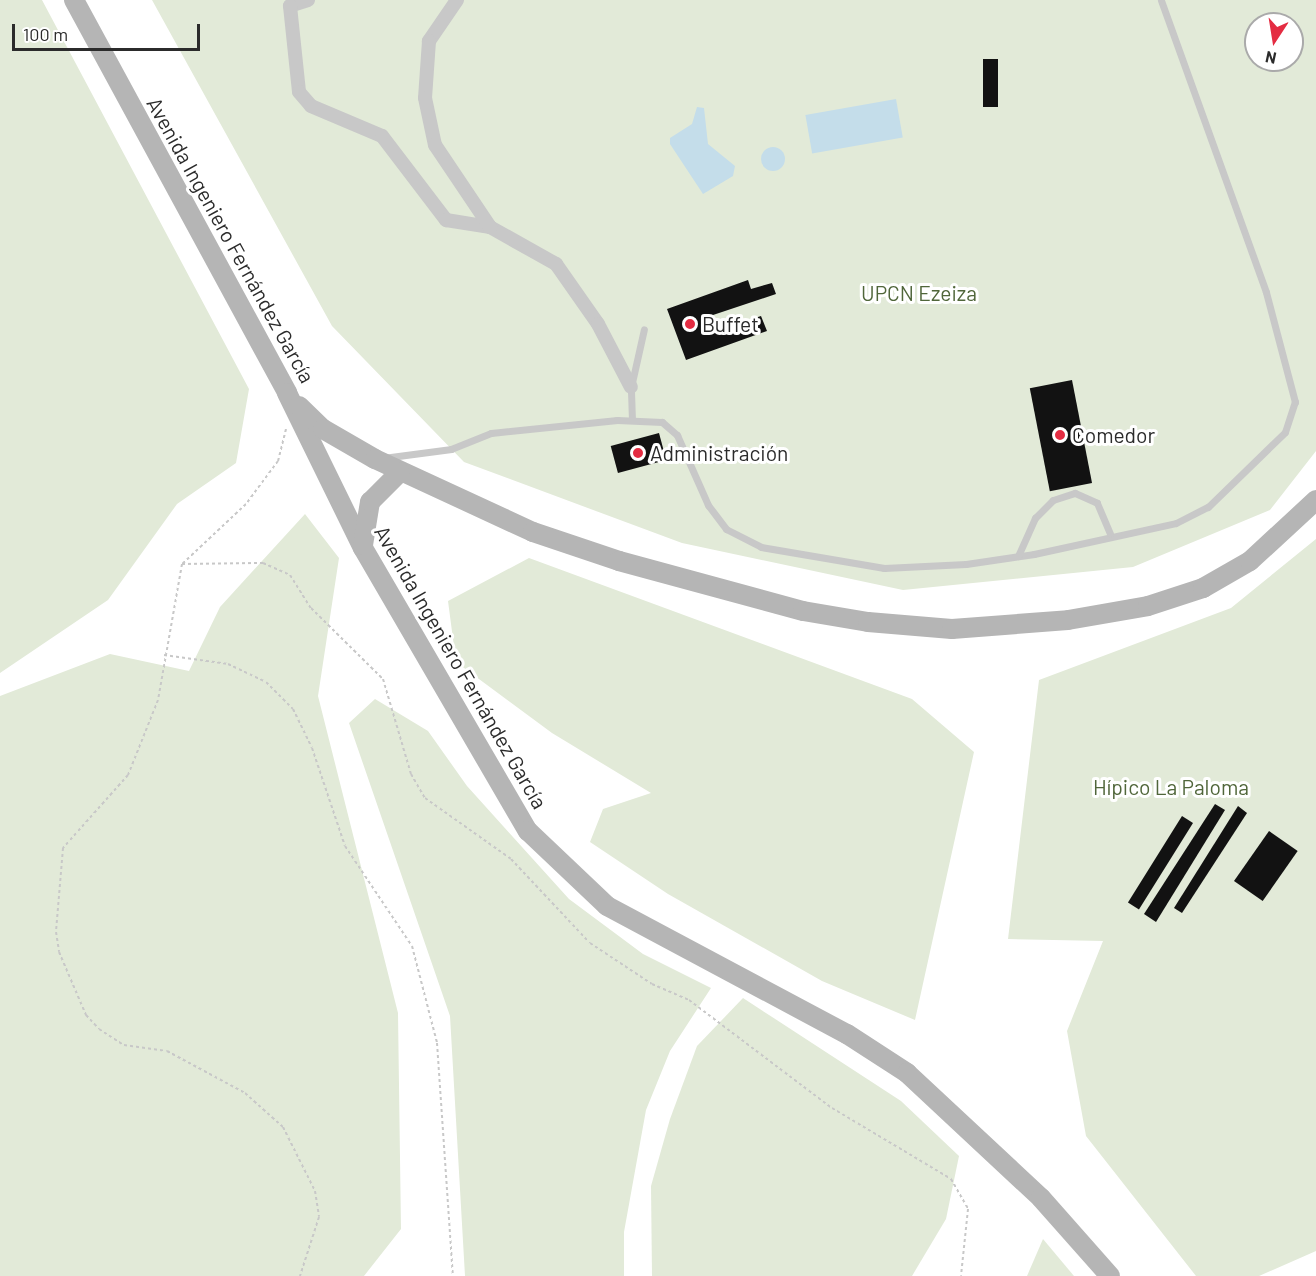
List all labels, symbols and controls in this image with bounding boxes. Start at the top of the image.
scale bar [15,12,202,50]
north arrow [1244,12,1304,72]
text: 100 m [23,23,68,45]
text: N [1263,48,1278,69]
street label: Avenida Ingeniero Fernández García [142,93,320,387]
park label: UPCN Ezeiza [861,280,977,306]
place label: Buffet [702,311,759,337]
marker: Buffet [683,317,697,331]
place label: Comedor [1072,422,1155,448]
marker: Comedor [1053,428,1067,442]
place label: Administración [650,440,788,466]
marker: Administración [631,446,645,460]
street label: Avenida Ingeniero Fernández García [369,521,553,813]
park label: Hípico La Paloma [1093,774,1249,800]

